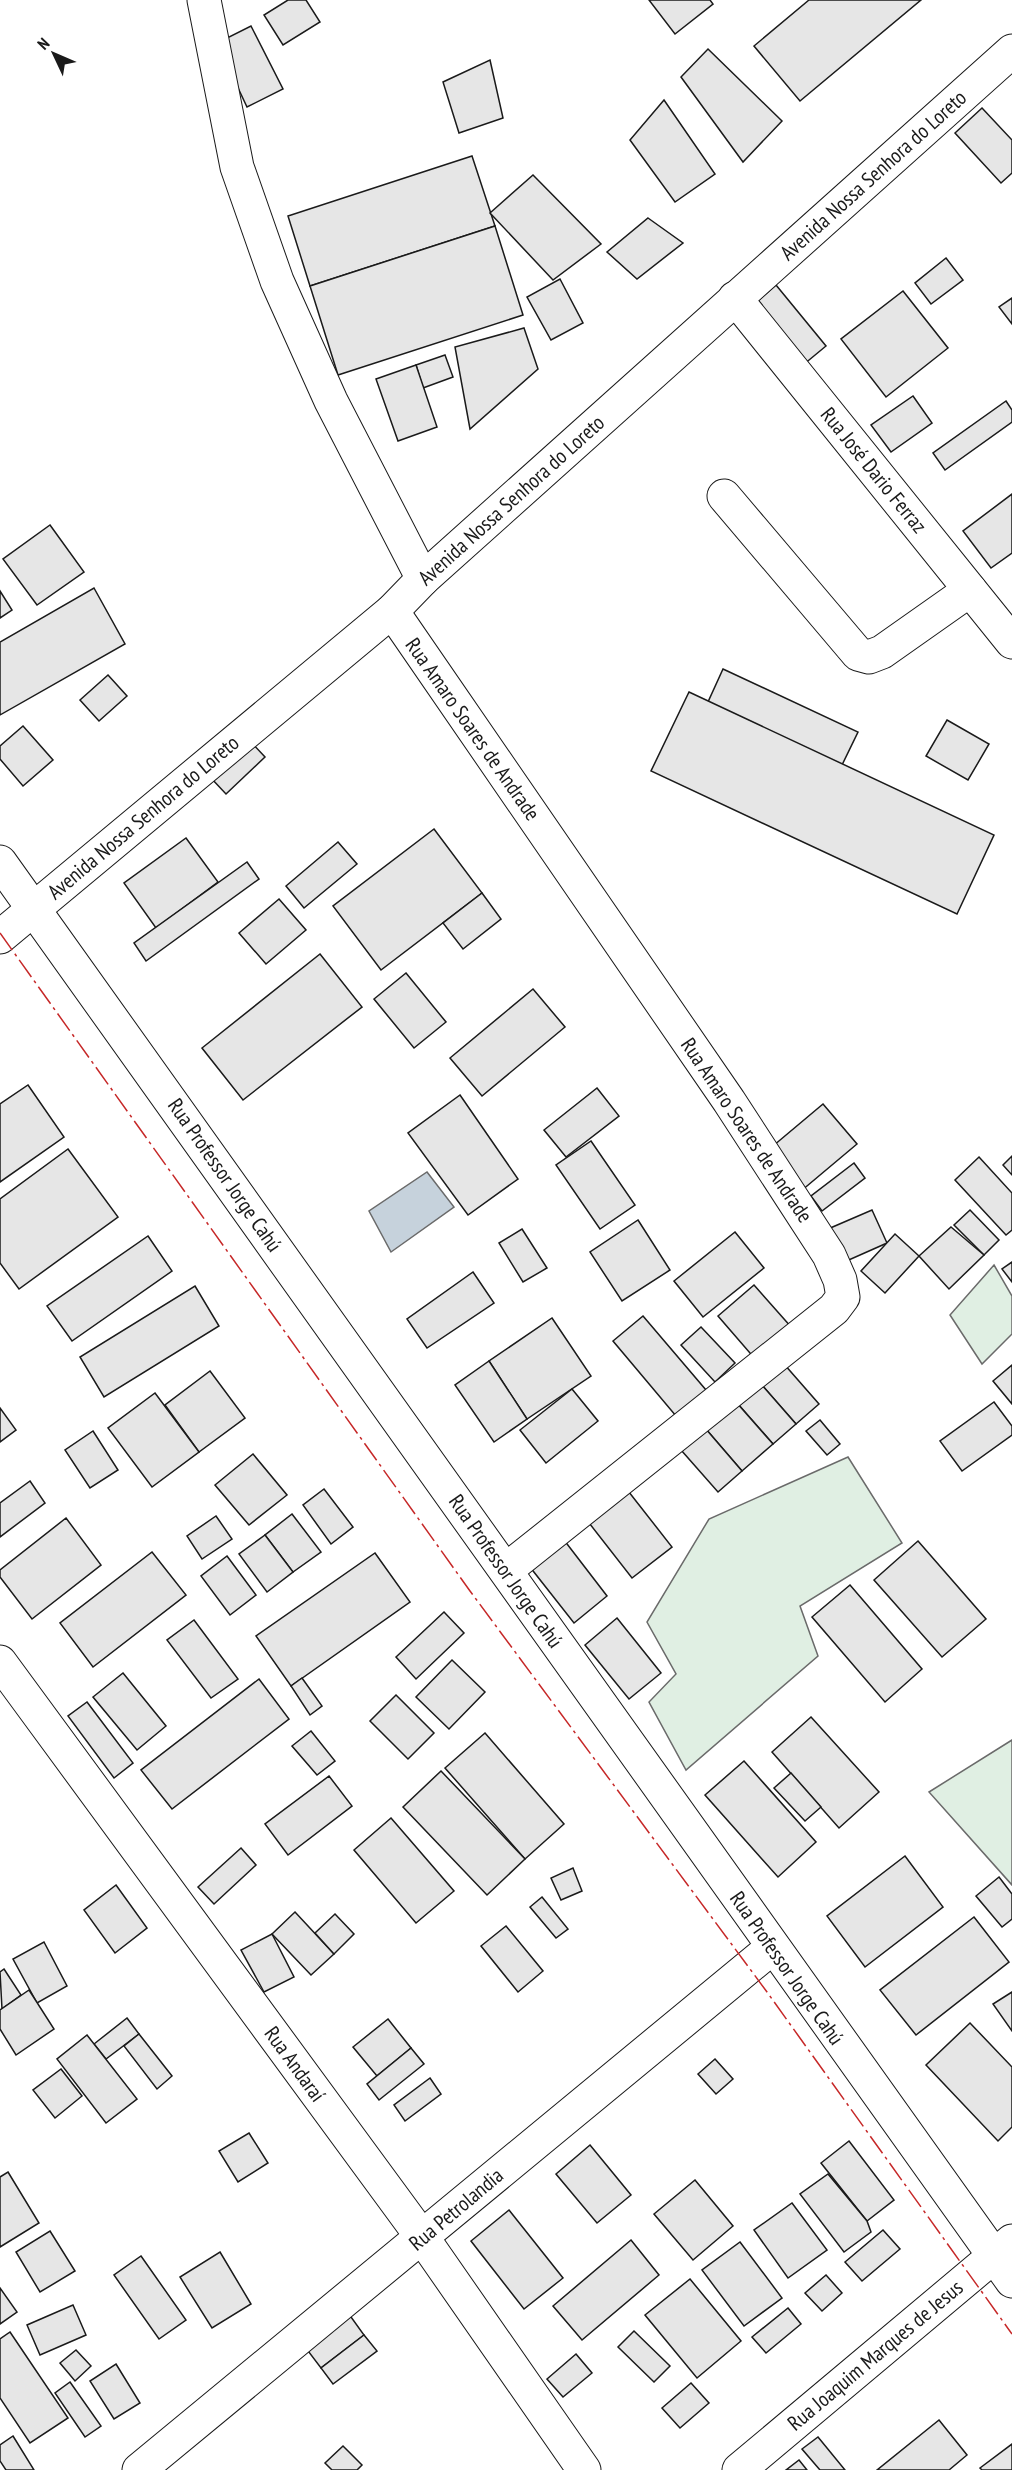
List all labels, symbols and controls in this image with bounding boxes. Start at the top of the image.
north arrow [24,24,84,84]
text: N [33,34,53,54]
street label: Avenida Nossa Senhora do Loreto [774,84,972,266]
street label: Rua José Dario Ferraz [815,401,933,539]
street label: Avenida Nossa Senhora do Loreto [412,409,610,591]
street label: Rua Amaro Soares de Andrade [400,632,546,826]
street label: Avenida Nossa Senhora do Loreto [42,729,244,905]
street label: Rua Amaro Soares de Andrade [675,1032,819,1228]
street label: Rua Professor Jorge Cahú [162,1093,288,1257]
street label: Rua Professor Jorge Cahú [443,1489,569,1653]
street label: Rua Professor Jorge Cahú [724,1886,850,2050]
street label: Rua Andaraí [259,2021,332,2107]
street label: Rua Petrolandia [403,2162,509,2256]
street label: Rua Joaquim Marques de Jesus [782,2274,968,2436]

